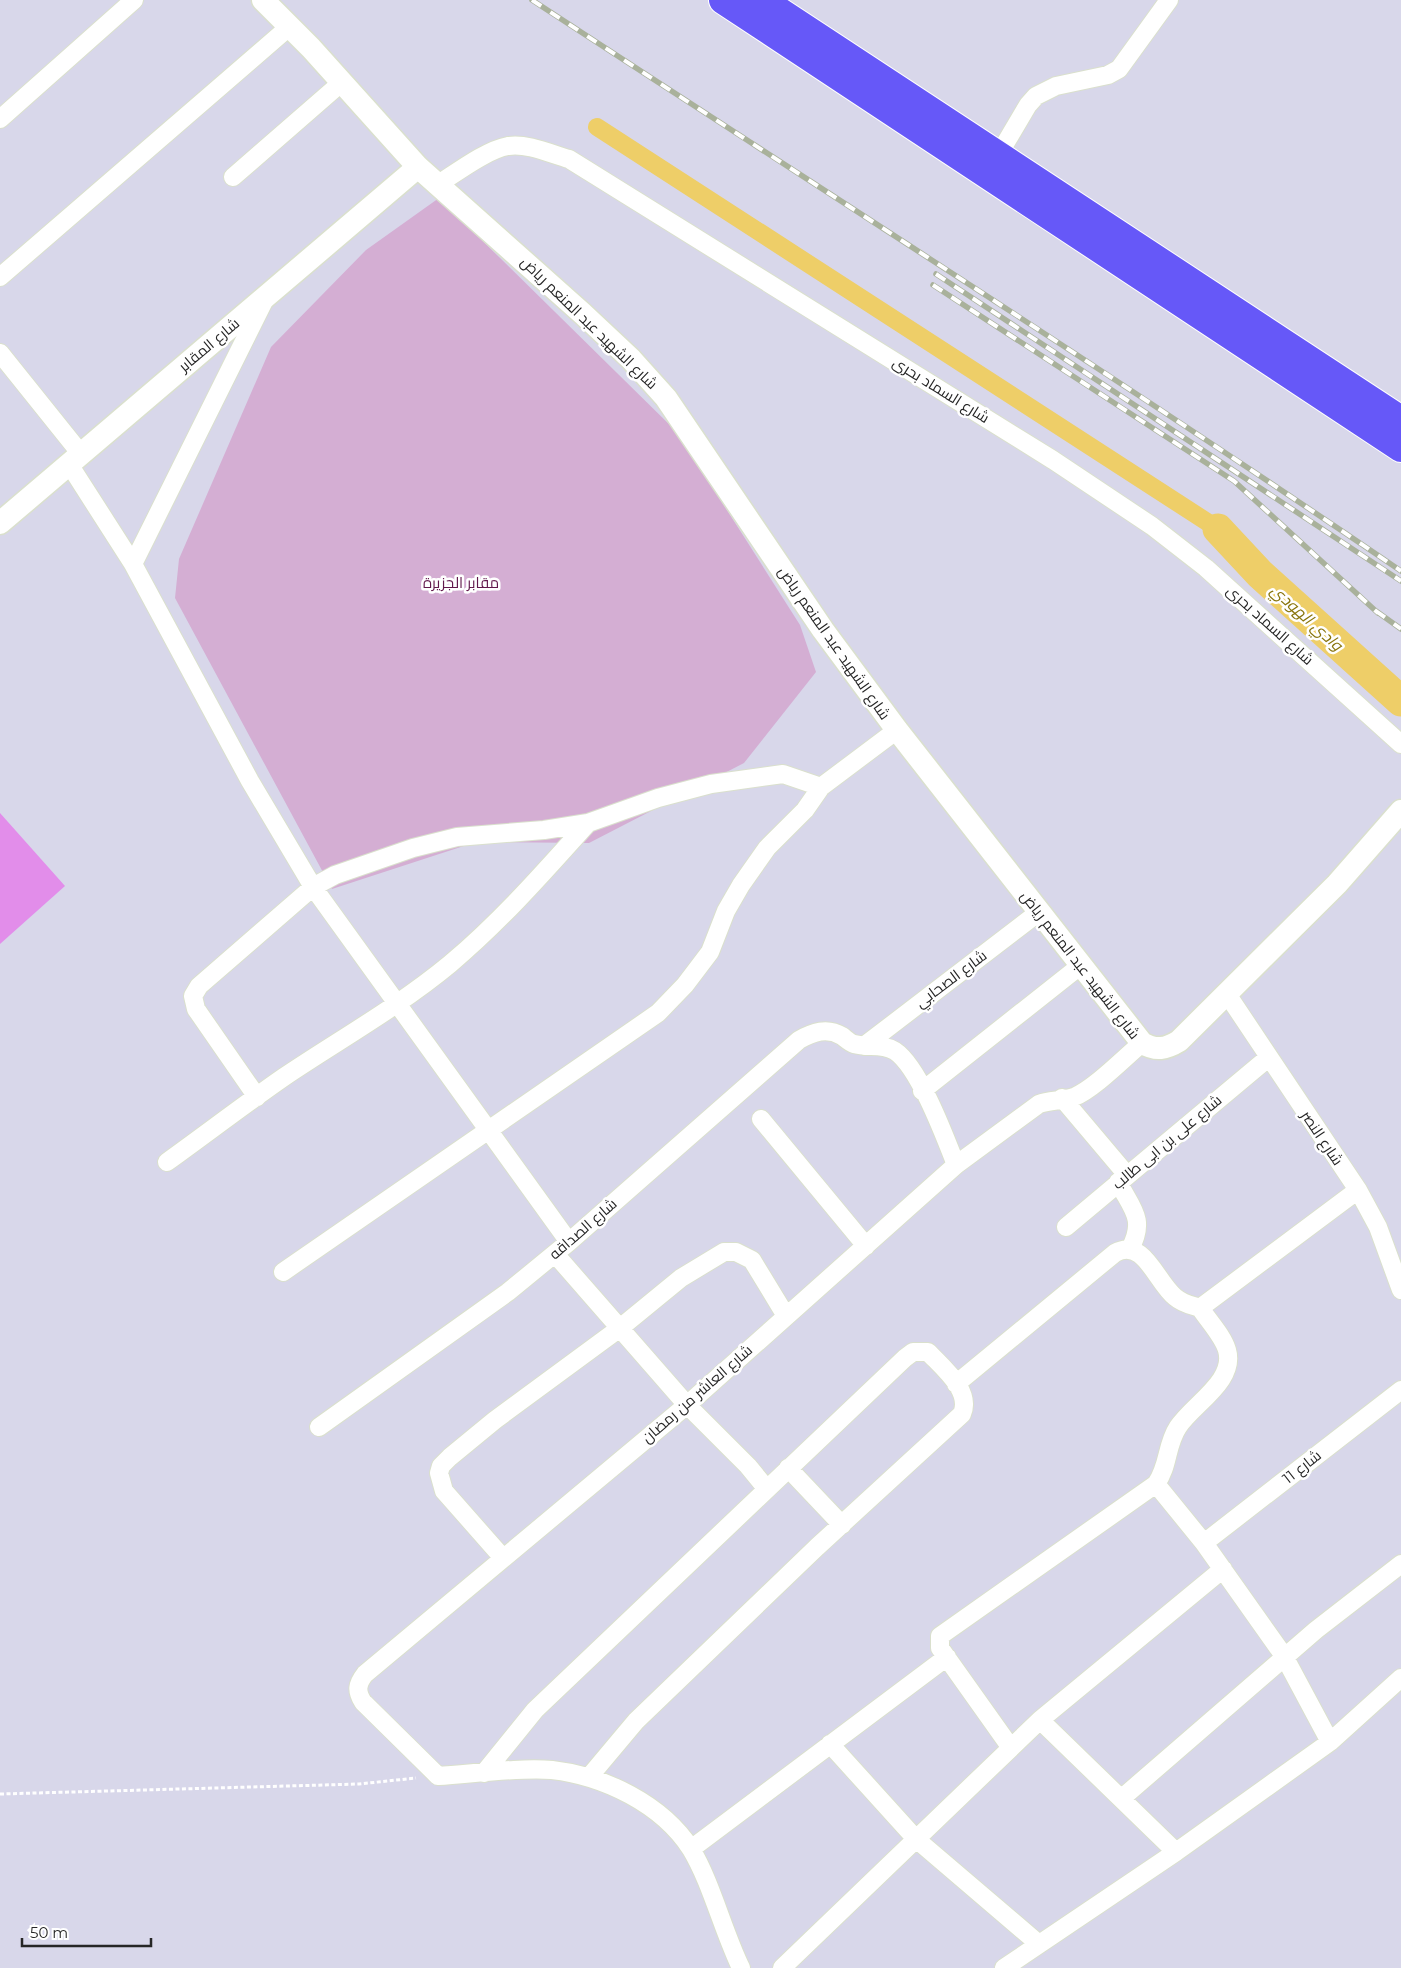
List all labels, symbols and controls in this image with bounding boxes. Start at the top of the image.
street label: شارع الشهيد عبد المنعم رياض [516,252,662,394]
street label: شارع المقابر [174,314,244,378]
street label: شارع السماد بحرى [888,352,993,429]
street label: شارع الشهيد عبد المنعم رياض [772,562,895,724]
park label: مقابر الجزيرة [423,573,499,592]
water label: وادي الهودي [1265,580,1347,658]
street label: شارع السماد بحرى [1221,581,1318,670]
street label: شارع الشهيد عبد المنعم رياض [1015,887,1144,1044]
street label: شارع الصحابي [911,946,992,1014]
street label: شارع على بن ابى طالب [1108,1090,1227,1195]
street label: شارع النصر [1295,1106,1348,1170]
street label: شارع الصداقه [545,1194,622,1265]
street label: شارع العاشر من رمضان [637,1340,757,1448]
street label: شارع 11 [1279,1446,1326,1489]
scale bar [22,1916,151,1948]
text: 50 m [30,1923,68,1942]

